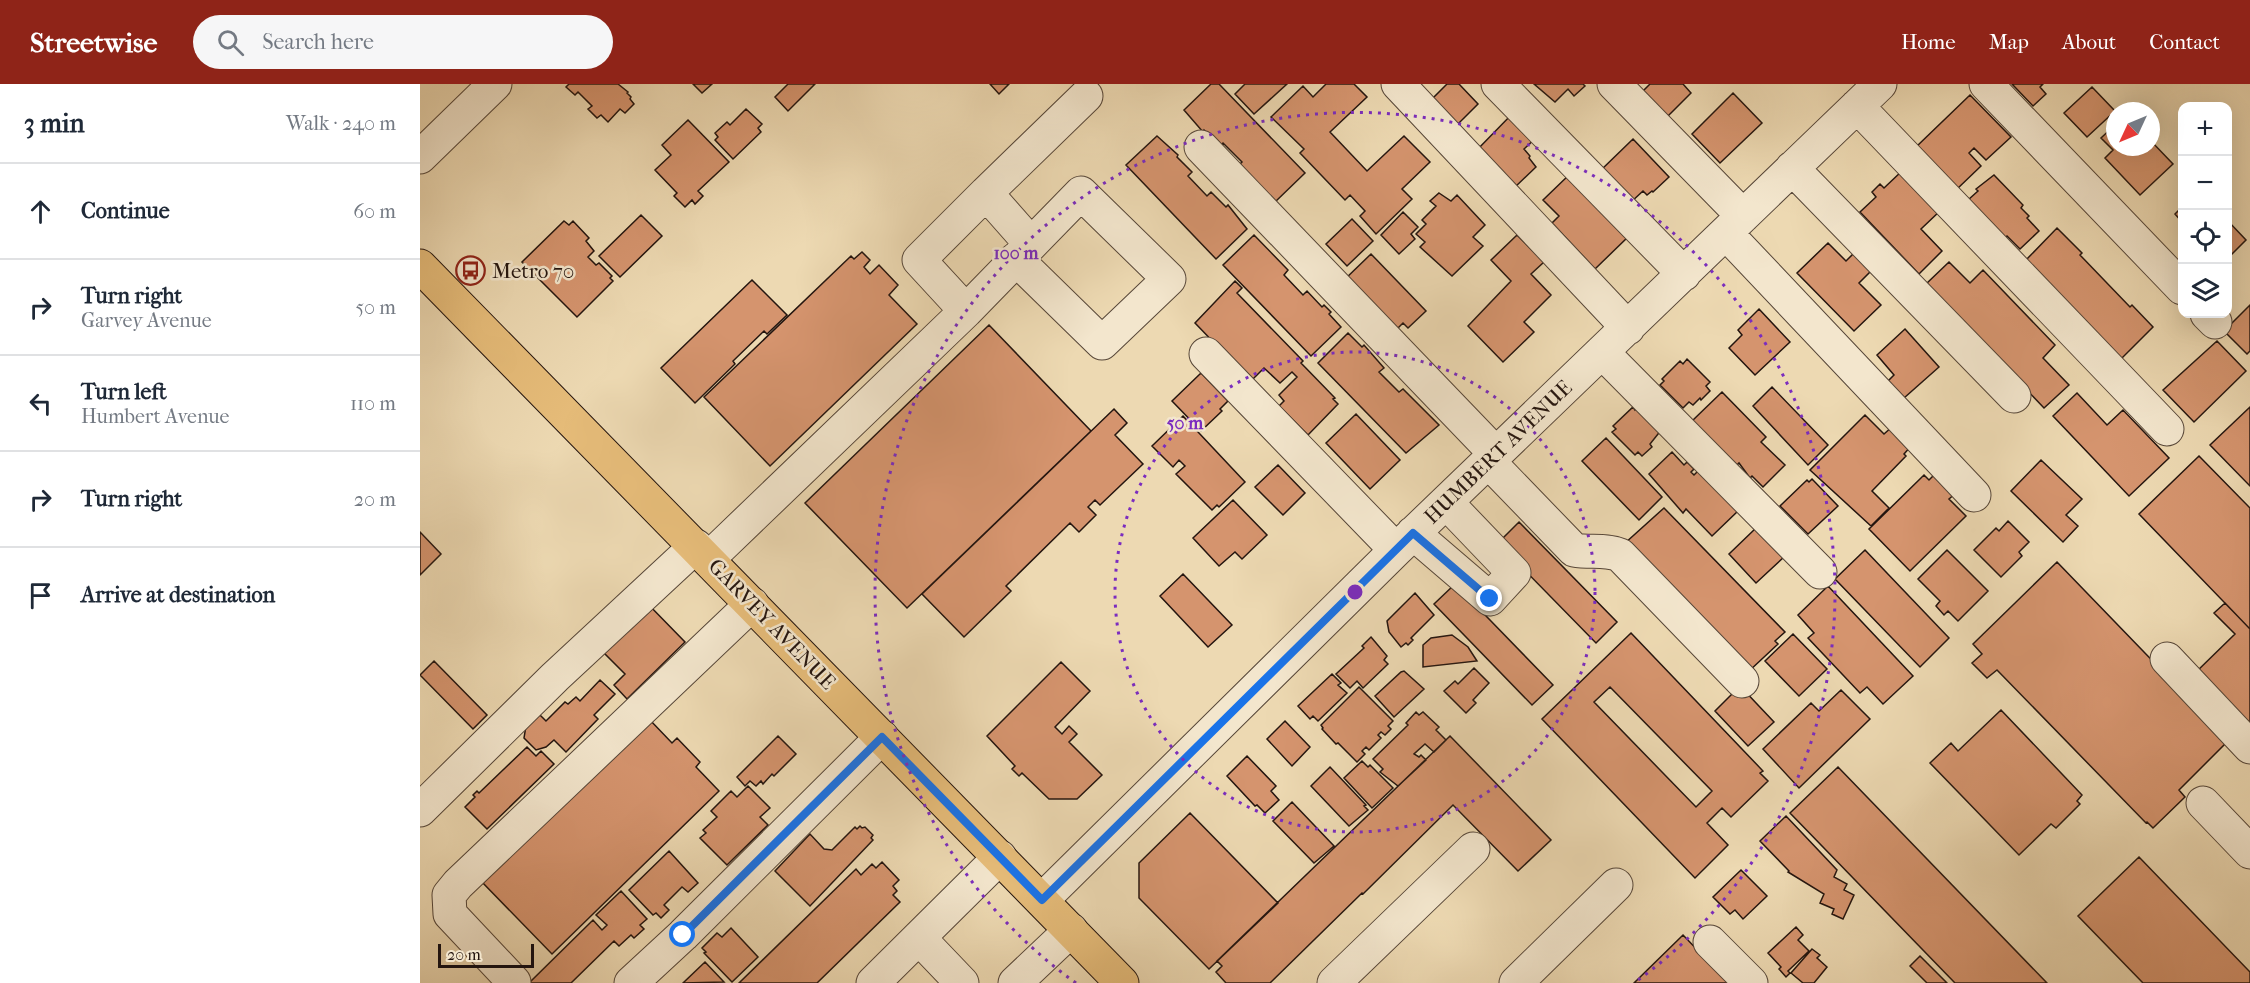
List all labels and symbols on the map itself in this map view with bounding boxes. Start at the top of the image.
north arrow [2106,102,2160,156]
text: 100 m [993,243,1040,264]
bus stop icon: Metro 70 [455,255,487,287]
place label: Metro 70 [492,259,574,283]
street label: HUMBERT AVENUE [1419,375,1577,529]
text: 50 m [1167,413,1204,434]
street label: GARVEY AVENUE [704,554,840,694]
centre of rings [1345,582,1365,602]
route end [1476,585,1502,611]
route start [669,921,695,947]
scale bar [438,941,534,968]

